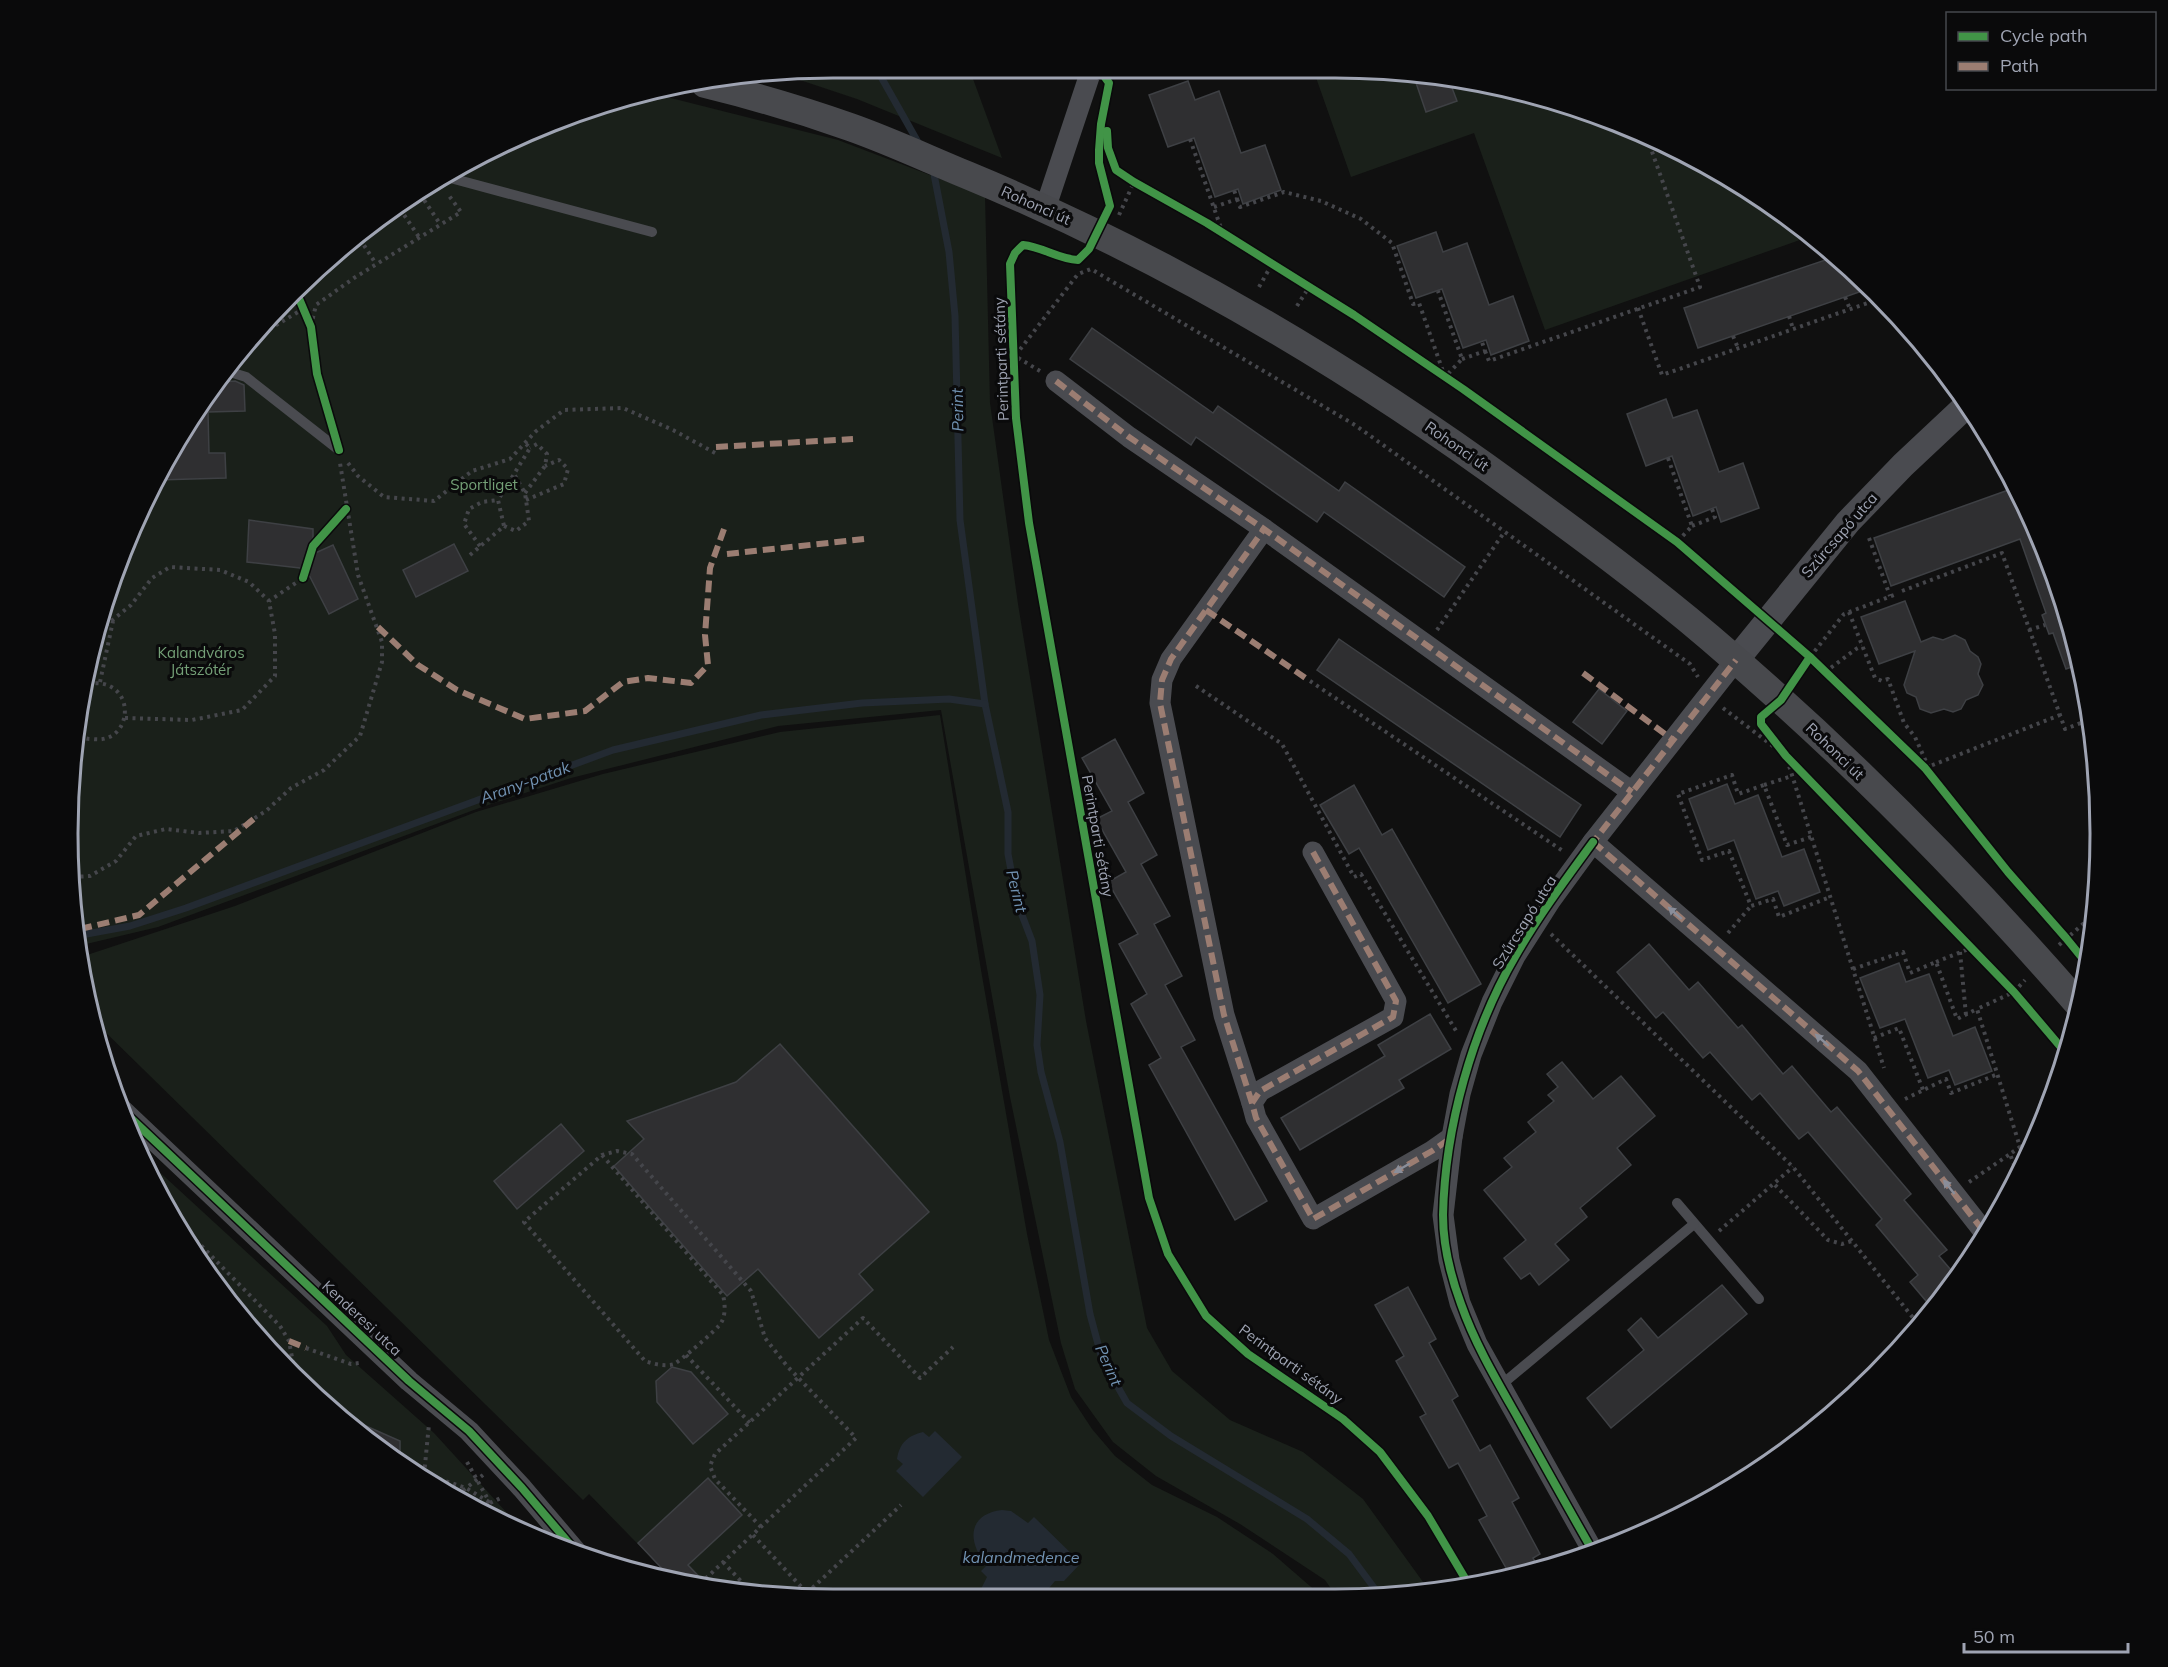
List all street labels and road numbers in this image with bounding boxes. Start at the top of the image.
street label: Rohonci út [998,181,1074,229]
street label: Perintparti sétány [989,297,1013,421]
street label: Rohonci út [1421,417,1493,475]
street label: Szűrcsapó utca [1797,489,1881,581]
street label: Rohonci út [1802,719,1868,783]
street label: Perintparti sétány [1078,773,1118,899]
street label: Szűrcsapó utca [1488,872,1560,972]
street label: Kenderesi utca [318,1276,406,1360]
street label: Perintparti sétány [1235,1320,1347,1408]

